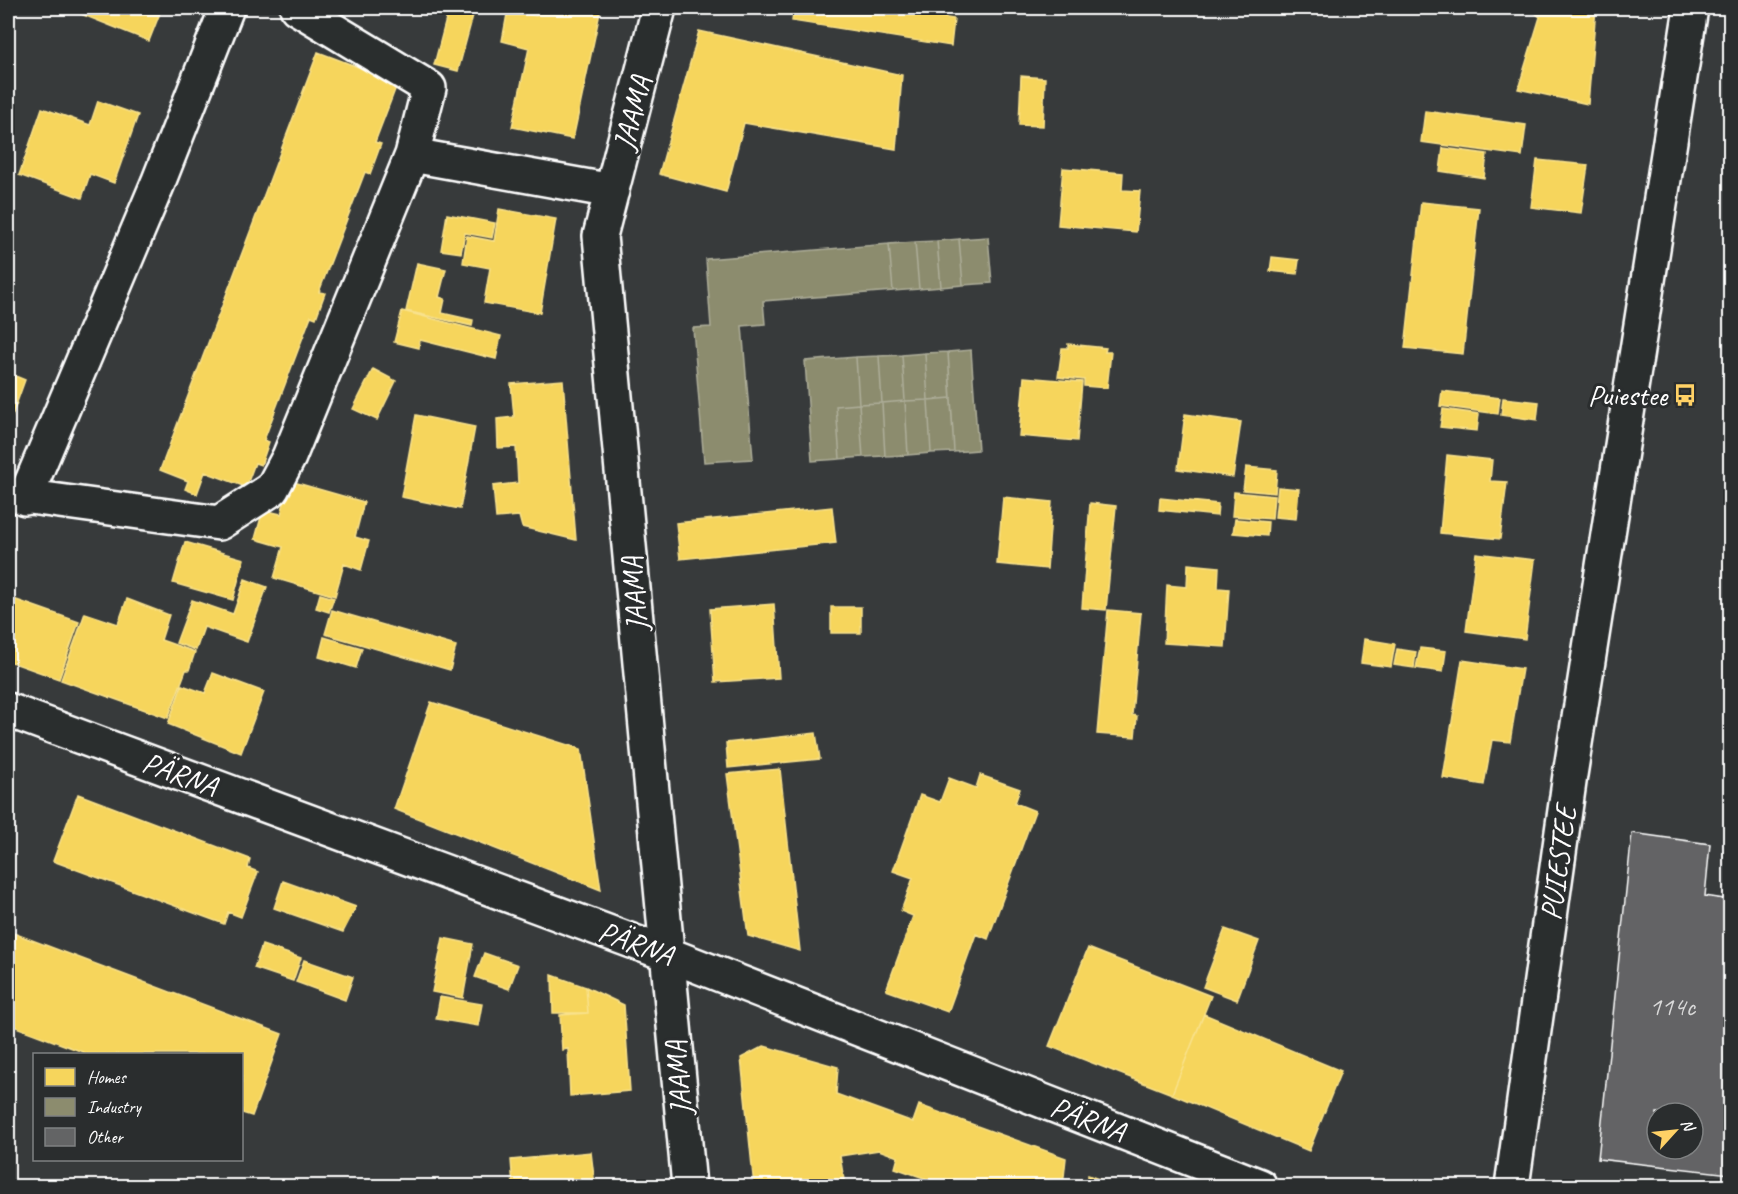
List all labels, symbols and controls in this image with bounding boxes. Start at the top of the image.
street label: JAAMA [604,71,660,156]
place label: Puiestee [1588,376,1669,414]
bus stop icon: Puiestee [1672,382,1698,408]
street label: JAAMA [612,554,656,635]
street label: PÄRNA [137,743,224,806]
street label: PUIESTEE [1531,800,1585,922]
street label: PÄRNA [593,912,680,975]
house number: 114c [1649,989,1696,1023]
street label: JAAMA [656,1038,700,1119]
legend [33,1053,243,1161]
text: Homes [87,1066,127,1088]
street label: PÄRNA [1045,1087,1132,1151]
text: Industry [87,1096,142,1118]
north arrow [1645,1101,1705,1161]
text: N [1676,1116,1700,1136]
text: Other [87,1126,124,1148]

